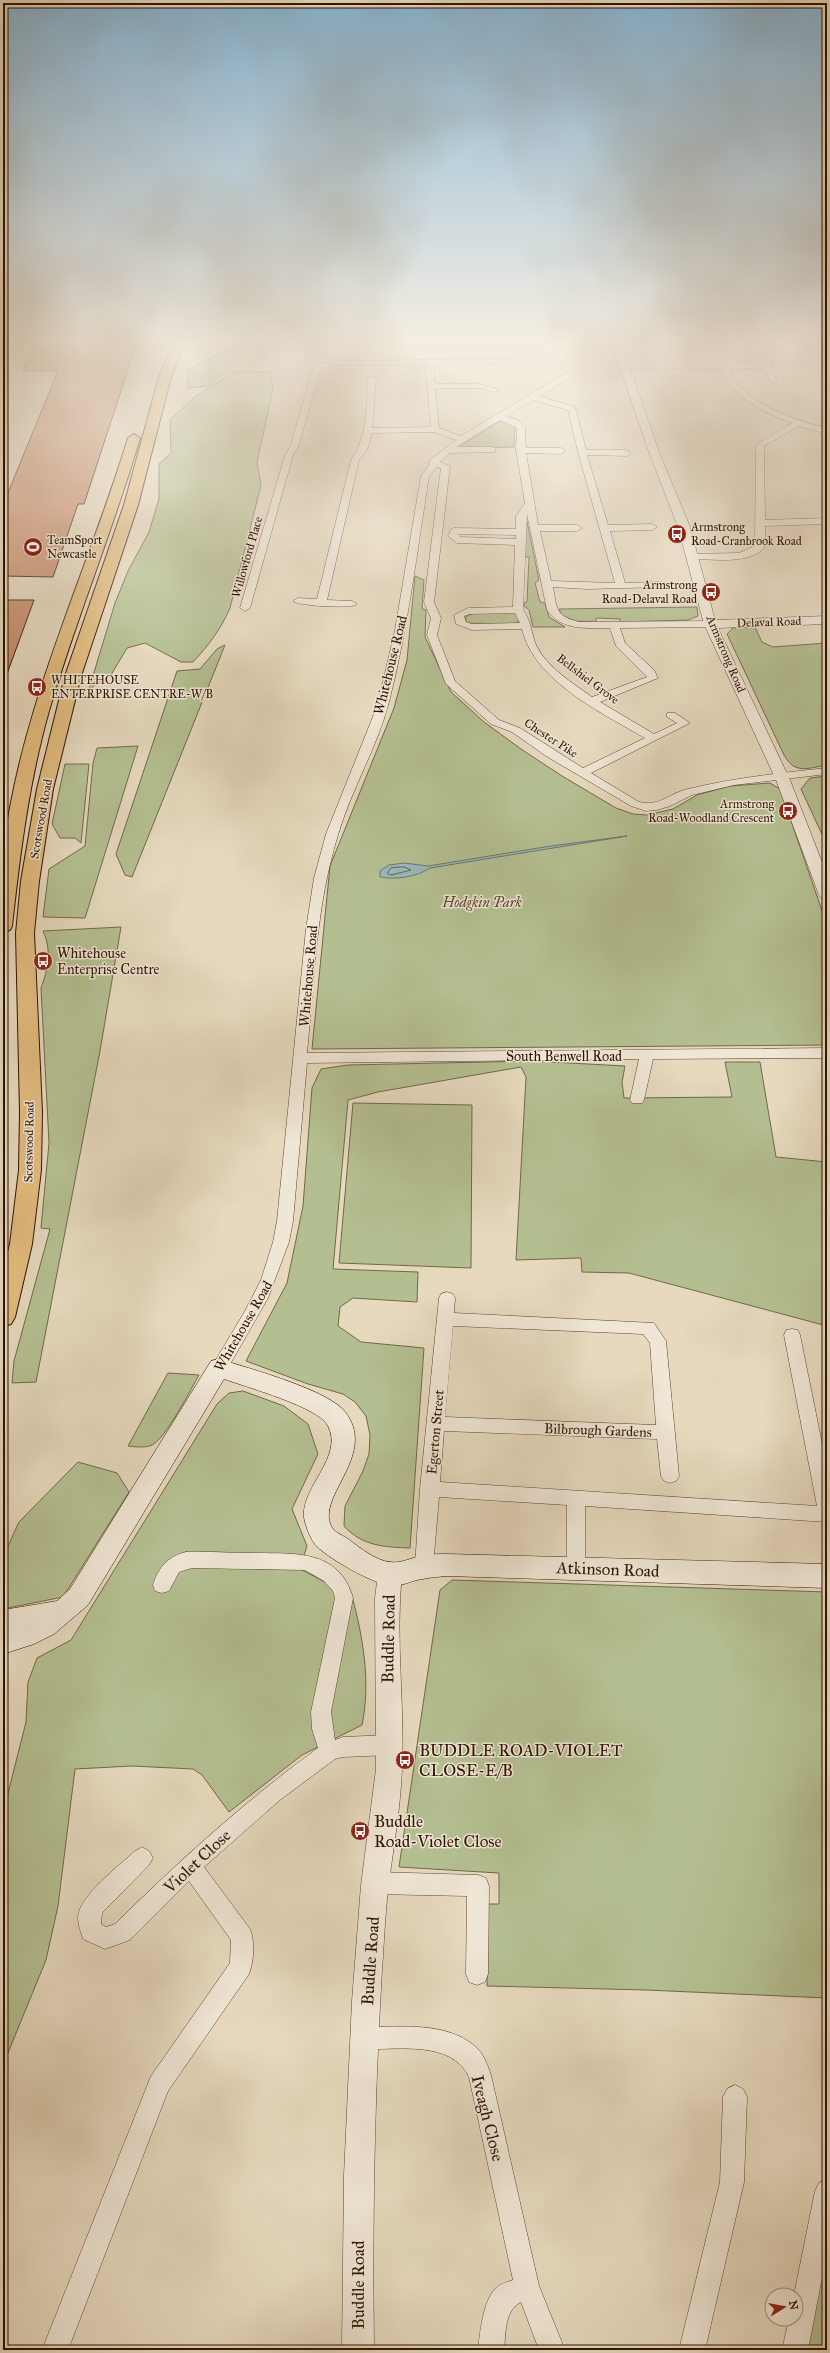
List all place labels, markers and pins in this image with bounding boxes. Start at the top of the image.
place label: Armstrong Road-Cranbrook Road [690,520,802,548]
bus stop icon: Armstrong Road-Cranbrook Road [666,523,688,545]
place label: TeamSport Newcastle [47,533,103,561]
sports icon: TeamSport Newcastle [22,536,44,558]
place label: Armstrong Road-Delaval Road [602,578,697,606]
bus stop icon: Armstrong Road-Delaval Road [700,581,722,603]
place label: WHITEHOUSE ENTERPRISE CENTRE-W/B [51,673,213,701]
bus stop icon: WHITEHOUSE ENTERPRISE CENTRE-W/B [26,676,48,698]
place label: Armstrong Road-Woodland Crescent [648,797,775,825]
bus stop icon: Armstrong Road-Woodland Crescent [777,800,799,822]
place label: Whitehouse Enterprise Centre [57,945,160,978]
bus stop icon: Whitehouse Enterprise Centre [32,950,54,972]
place label: BUDDLE ROAD-VIOLET CLOSE-E/B [419,1740,623,1781]
bus stop icon: BUDDLE ROAD-VIOLET CLOSE-E/B [394,1749,416,1771]
place label: Buddle Road-Violet Close [374,1811,502,1852]
bus stop icon: Buddle Road-Violet Close [349,1820,371,1842]

